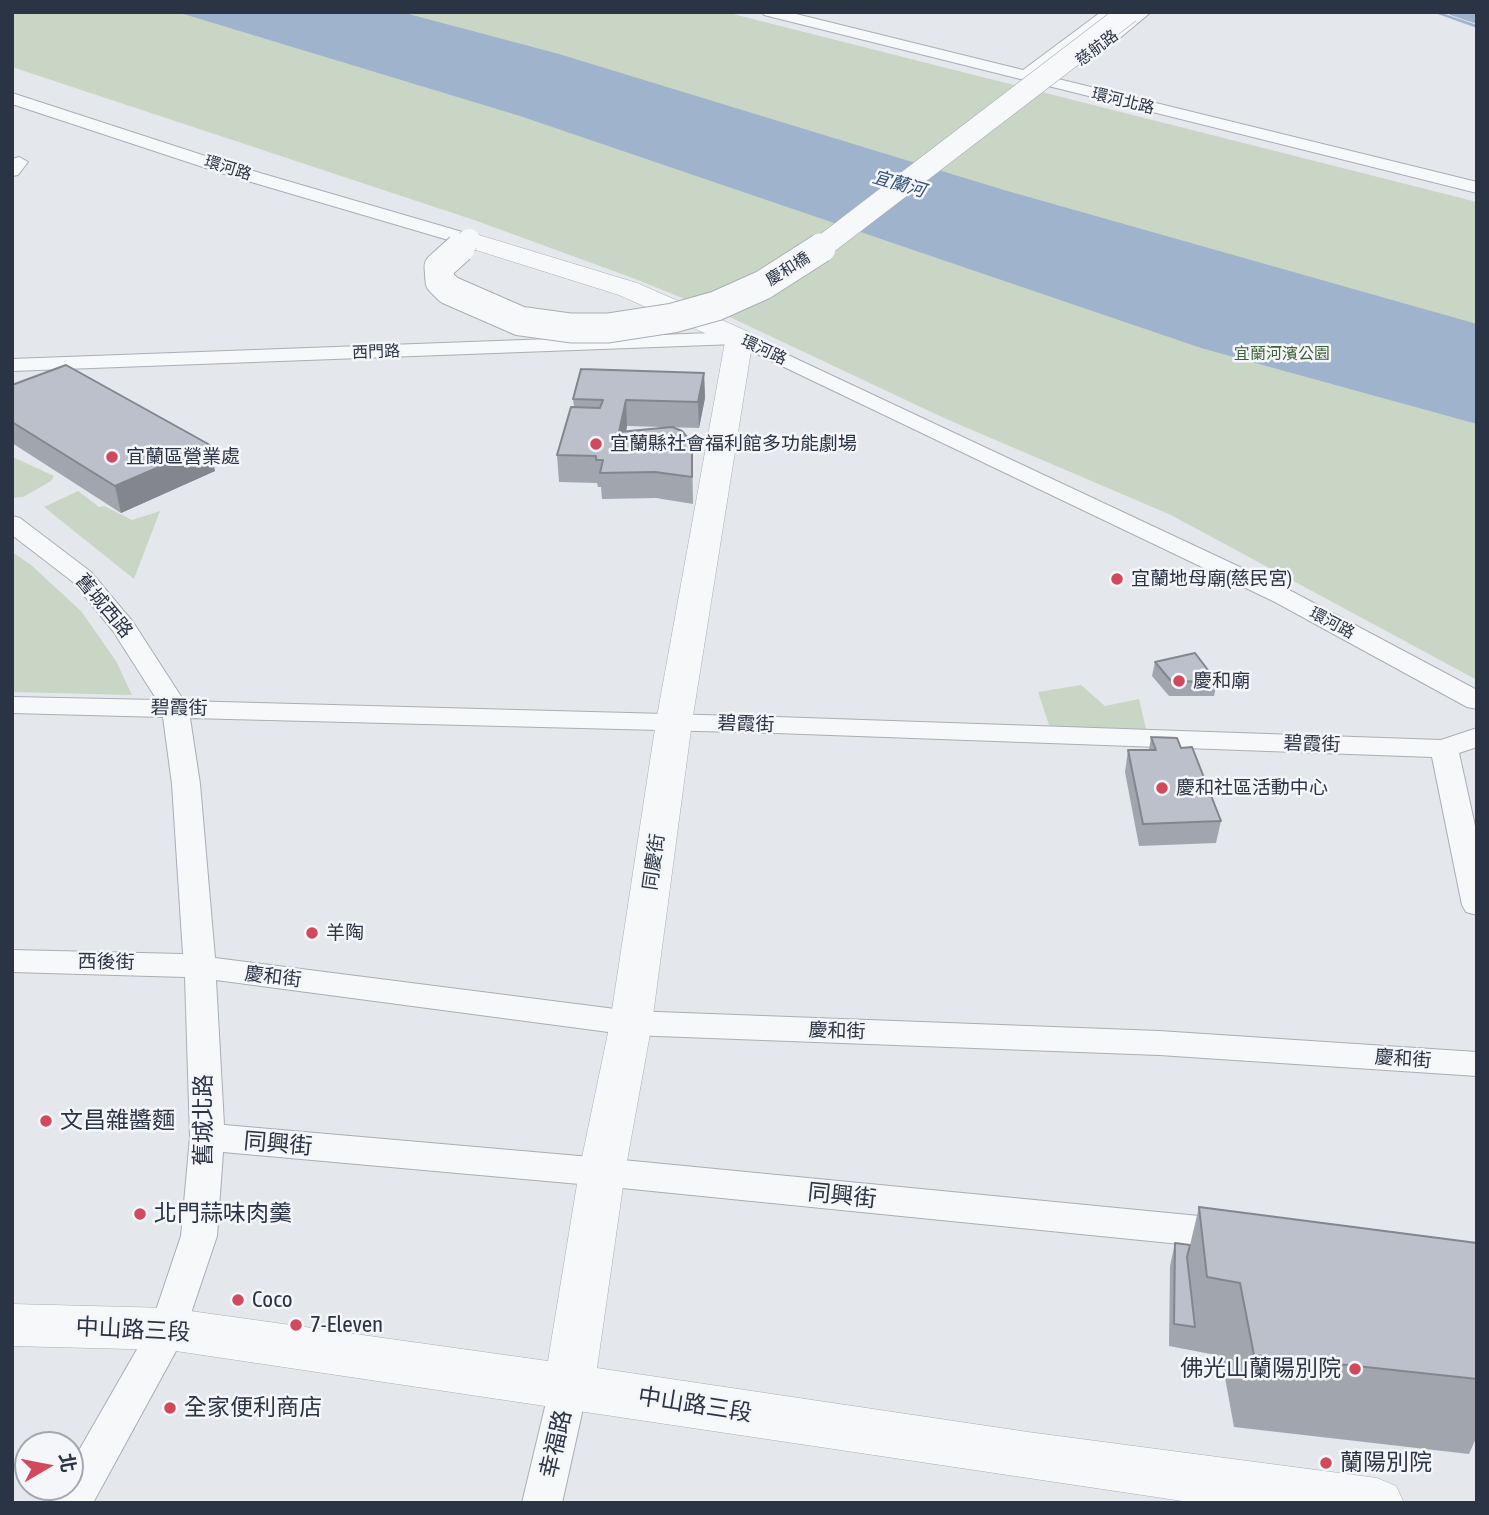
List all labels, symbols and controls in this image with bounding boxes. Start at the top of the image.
street label: 慈航路 [1072,26,1122,70]
street label: 環河北路 [1090,84,1156,118]
street label: 環河路 [202,152,254,184]
water label: 宜蘭河 [870,166,928,202]
street label: 慶和橋 [763,248,813,290]
street label: 環河路 [738,331,790,369]
street label: 西門路 [352,342,400,362]
park label: 宜蘭河濱公園 [1234,344,1330,364]
place label: 宜蘭縣社會福利館多功能劇場 [610,433,857,455]
marker: 宜蘭縣社會福利館多功能劇場 [588,436,604,452]
place label: 宜蘭區營業處 [126,446,240,468]
marker: 宜蘭區營業處 [104,449,120,465]
place label: 宜蘭地母廟(慈民宮) [1131,568,1292,590]
street label: 舊城西路 [71,570,137,642]
marker: 宜蘭地母廟(慈民宮) [1109,571,1125,587]
street label: 環河路 [1306,603,1358,643]
place label: 慶和廟 [1193,670,1250,692]
marker: 慶和廟 [1171,673,1187,689]
street label: 碧霞街 [150,696,208,720]
street label: 碧霞街 [717,712,775,736]
street label: 碧霞街 [1283,732,1341,756]
place label: 慶和社區活動中心 [1176,777,1328,799]
marker: 慶和社區活動中心 [1154,780,1170,796]
street label: 同慶街 [639,832,669,892]
place label: 羊陶 [326,922,364,944]
marker: 羊陶 [304,925,320,941]
street label: 西後街 [77,950,135,974]
street label: 慶和街 [243,962,303,992]
street label: 慶和街 [808,1019,866,1043]
street label: 慶和街 [1374,1046,1432,1072]
street label: 舊城北路 [190,1074,218,1166]
place label: 文昌雜醬麵 [60,1107,175,1135]
marker: 文昌雜醬麵 [38,1113,54,1129]
street label: 同興街 [242,1127,314,1161]
street label: 同興街 [806,1179,878,1213]
place label: 北門蒜味肉羹 [154,1200,292,1228]
marker: 北門蒜味肉羹 [132,1206,148,1222]
place label: Coco [252,1286,292,1314]
marker: Coco [230,1292,246,1308]
place label: 7-Eleven [310,1311,383,1339]
street label: 中山路三段 [75,1313,191,1347]
marker: 7-Eleven [288,1317,304,1333]
place label: 佛光山蘭陽別院 [1180,1355,1341,1383]
marker: 佛光山蘭陽別院 [1347,1361,1363,1377]
street label: 中山路三段 [636,1382,754,1428]
place label: 全家便利商店 [184,1394,322,1422]
marker: 全家便利商店 [162,1400,178,1416]
street label: 幸福路 [535,1407,577,1481]
north arrow [14,1431,84,1501]
place label: 蘭陽別院 [1340,1449,1432,1477]
text: 北 [55,1451,80,1474]
marker: 蘭陽別院 [1318,1455,1334,1471]

